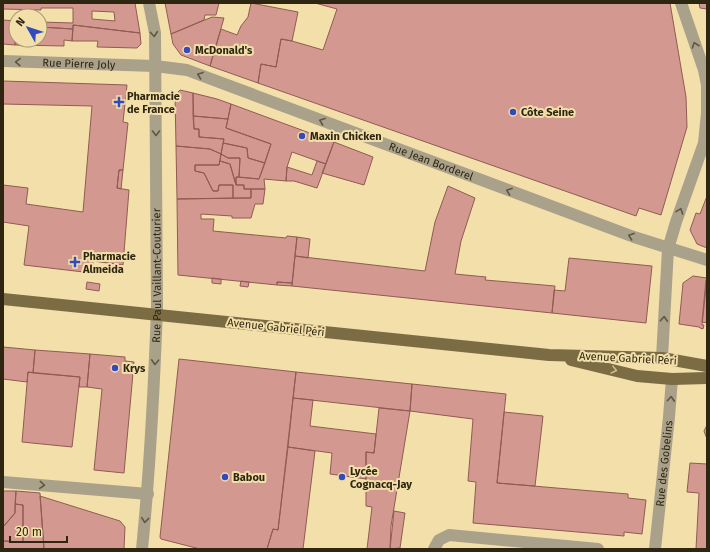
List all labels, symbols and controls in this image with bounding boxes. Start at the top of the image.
north arrow [8,8,48,48]
text: N [13,15,28,29]
one-way arrow [150,31,159,38]
one-way arrow [692,42,700,49]
place label: McDonald's [195,44,253,57]
marker: McDonald's [182,45,192,55]
street label: Rue Pierre Joly [42,56,116,72]
one-way arrow [15,57,21,66]
one-way arrow [197,72,204,80]
place label: Pharmacie de France [127,90,180,116]
marker: Pharmacie de France [114,97,124,107]
place label: Côte Seine [521,106,574,119]
marker: Côte Seine [508,107,518,117]
one-way arrow [318,117,325,125]
one-way arrow [152,130,160,136]
place label: Maxin Chicken [310,130,382,143]
marker: Maxin Chicken [297,131,307,141]
street label: Rue Jean Borderel [387,140,475,183]
one-way arrow [506,187,513,195]
street label: Rue Paul Vaillant-Couturier [150,207,164,343]
one-way arrow [675,208,683,215]
one-way arrow [628,232,635,241]
place label: Pharmacie Almeida [82,250,136,276]
marker: Pharmacie Almeida [70,257,80,267]
street label: Avenue Gabriel Péri [227,316,325,339]
one-way arrow [659,316,668,322]
street label: Avenue Gabriel Péri [579,349,677,368]
one-way arrow [151,359,159,365]
place label: Krys [123,362,146,375]
marker: Krys [110,363,120,373]
one-way arrow [611,366,617,374]
one-way arrow [666,396,675,402]
street label: Rue des Gobelins [654,420,676,507]
place label: Lycée Cognacq-Jay [350,465,412,491]
place label: Babou [233,471,265,484]
marker: Babou [220,472,230,482]
marker: Lycée Cognacq-Jay [337,472,347,482]
one-way arrow [39,481,45,490]
one-way arrow [141,517,150,523]
scale bar [10,518,67,544]
text: 20 m [16,525,42,539]

